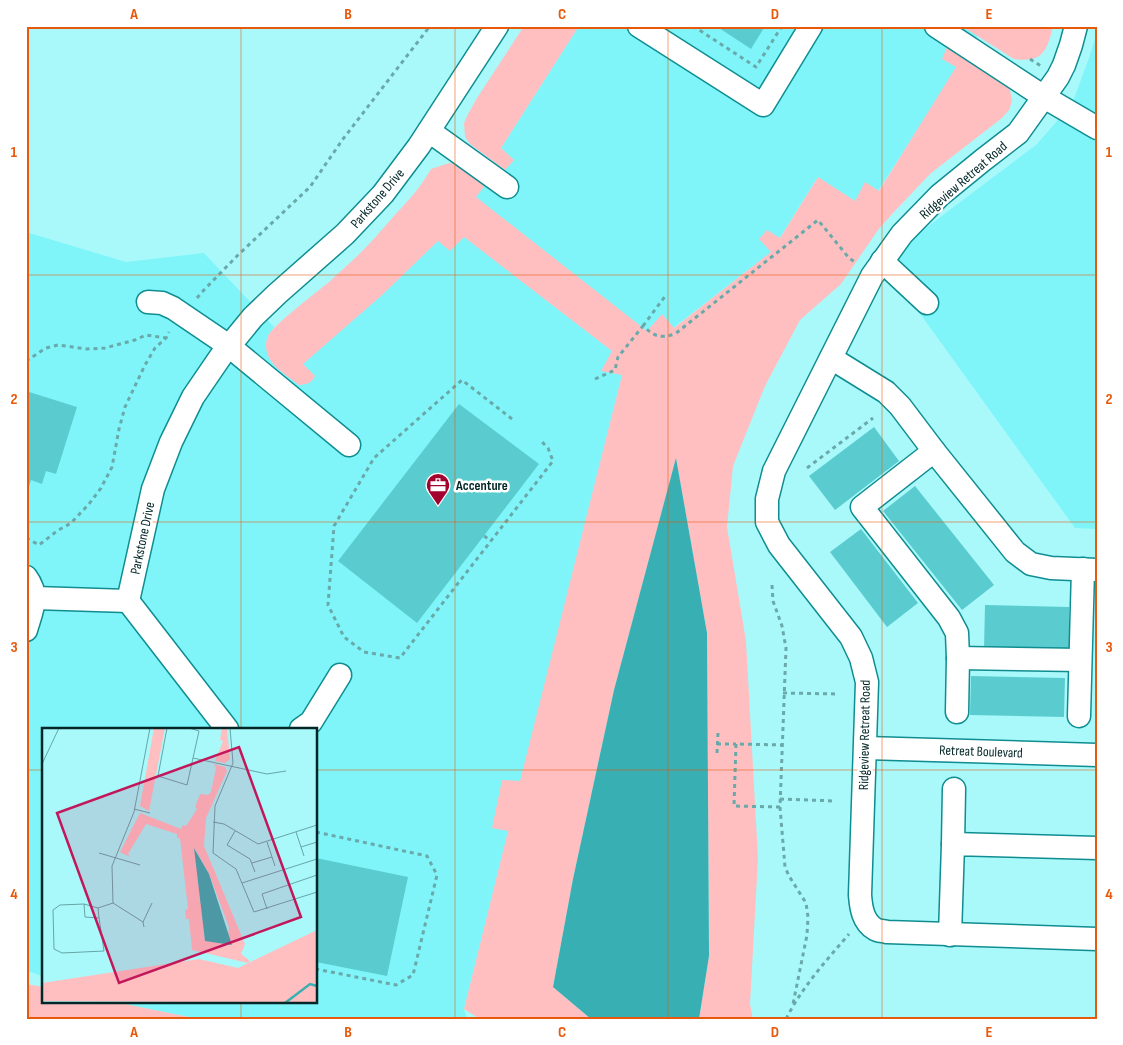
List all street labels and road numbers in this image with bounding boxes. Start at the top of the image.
street label: Ridgeview Retreat Road [916,138,1011,223]
street label: Parkstone Drive [347,165,408,232]
street label: Parkstone Drive [127,500,158,576]
street label: Ridgeview Retreat Road [855,679,874,790]
street label: Retreat Boulevard [939,742,1023,761]

